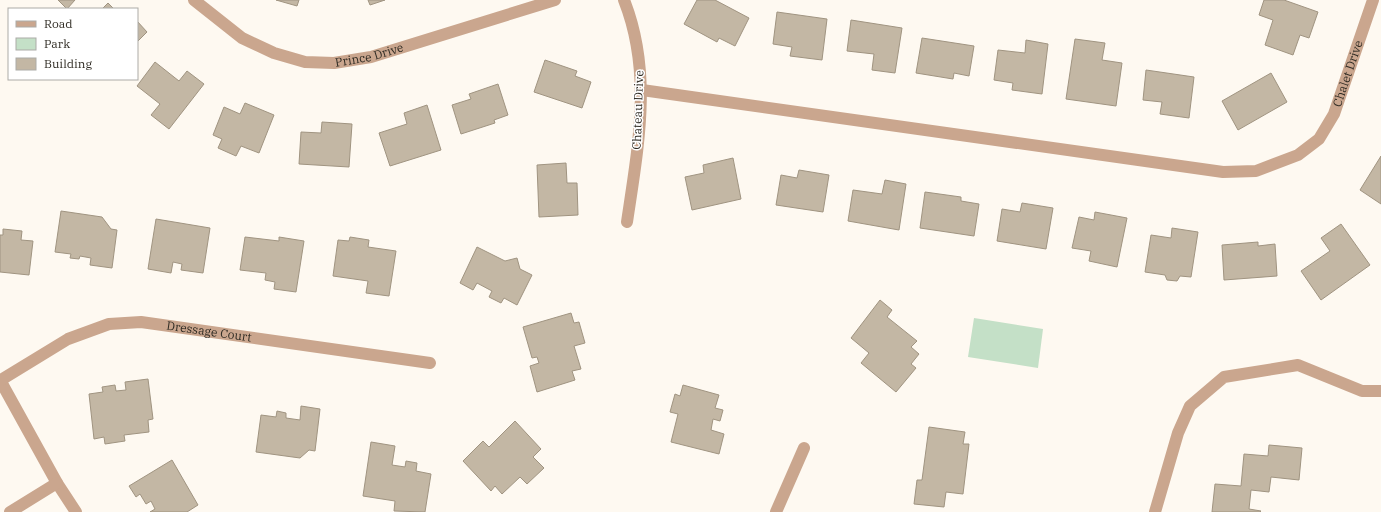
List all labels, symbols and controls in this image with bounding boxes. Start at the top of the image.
legend [8,8,138,80]
text: Road [44,16,73,31]
text: Park [44,36,70,51]
street label: Chalet Drive [1329,38,1366,109]
street label: Prince Drive [334,39,405,70]
text: Building [44,56,92,71]
street label: Chateau Drive [629,70,646,150]
street label: Dressage Court [166,318,253,345]

